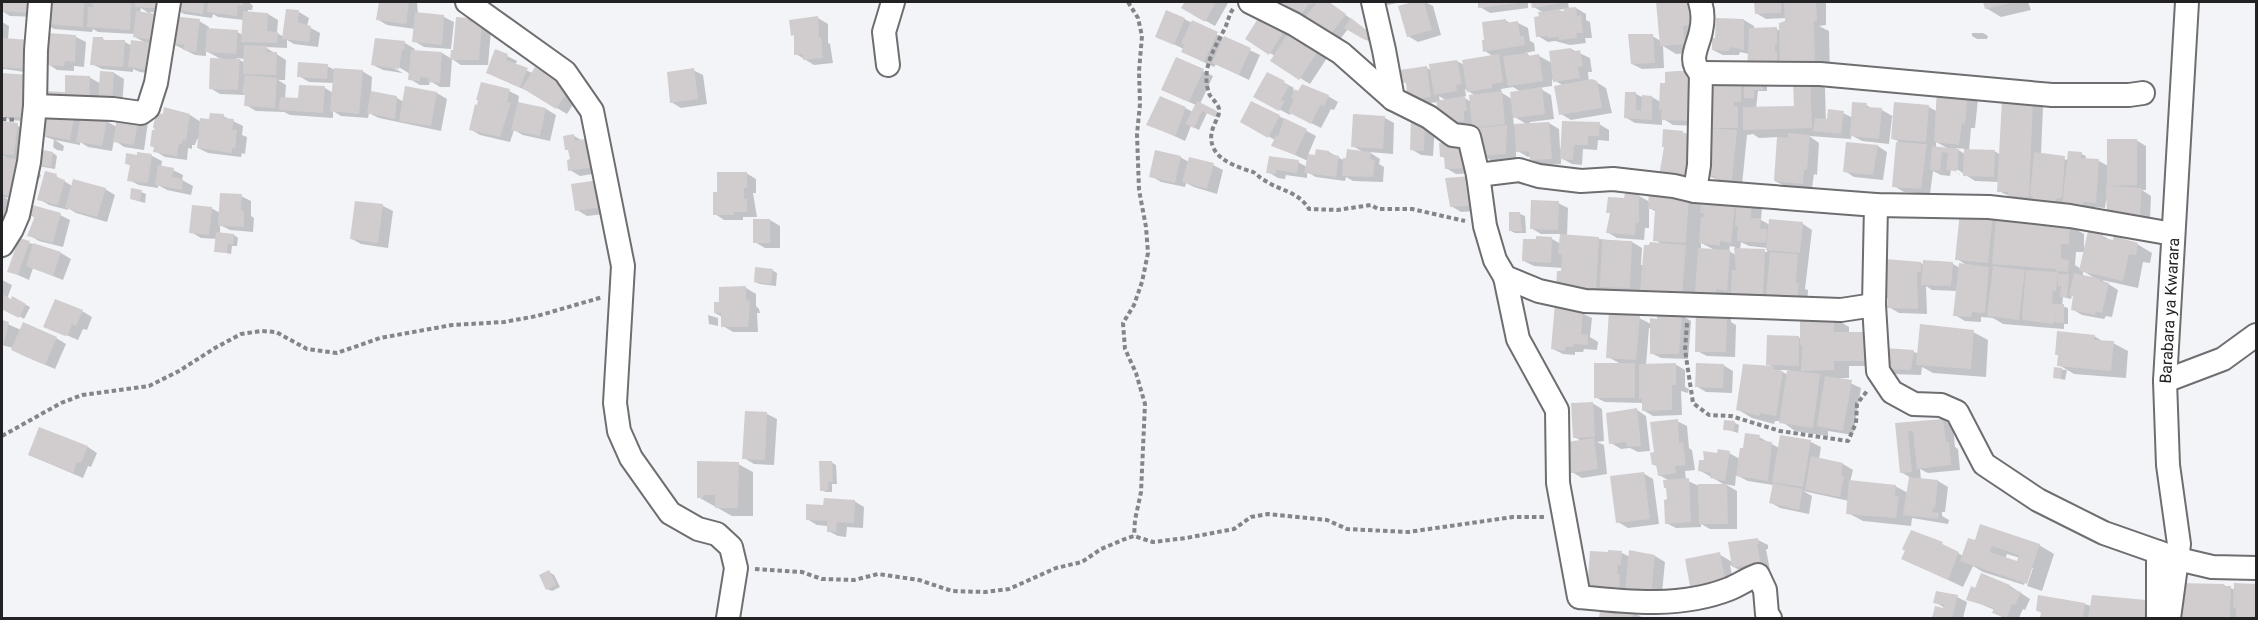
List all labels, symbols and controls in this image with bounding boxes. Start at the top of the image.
street label: Barabara ya Kwarara [2155,237,2183,384]

